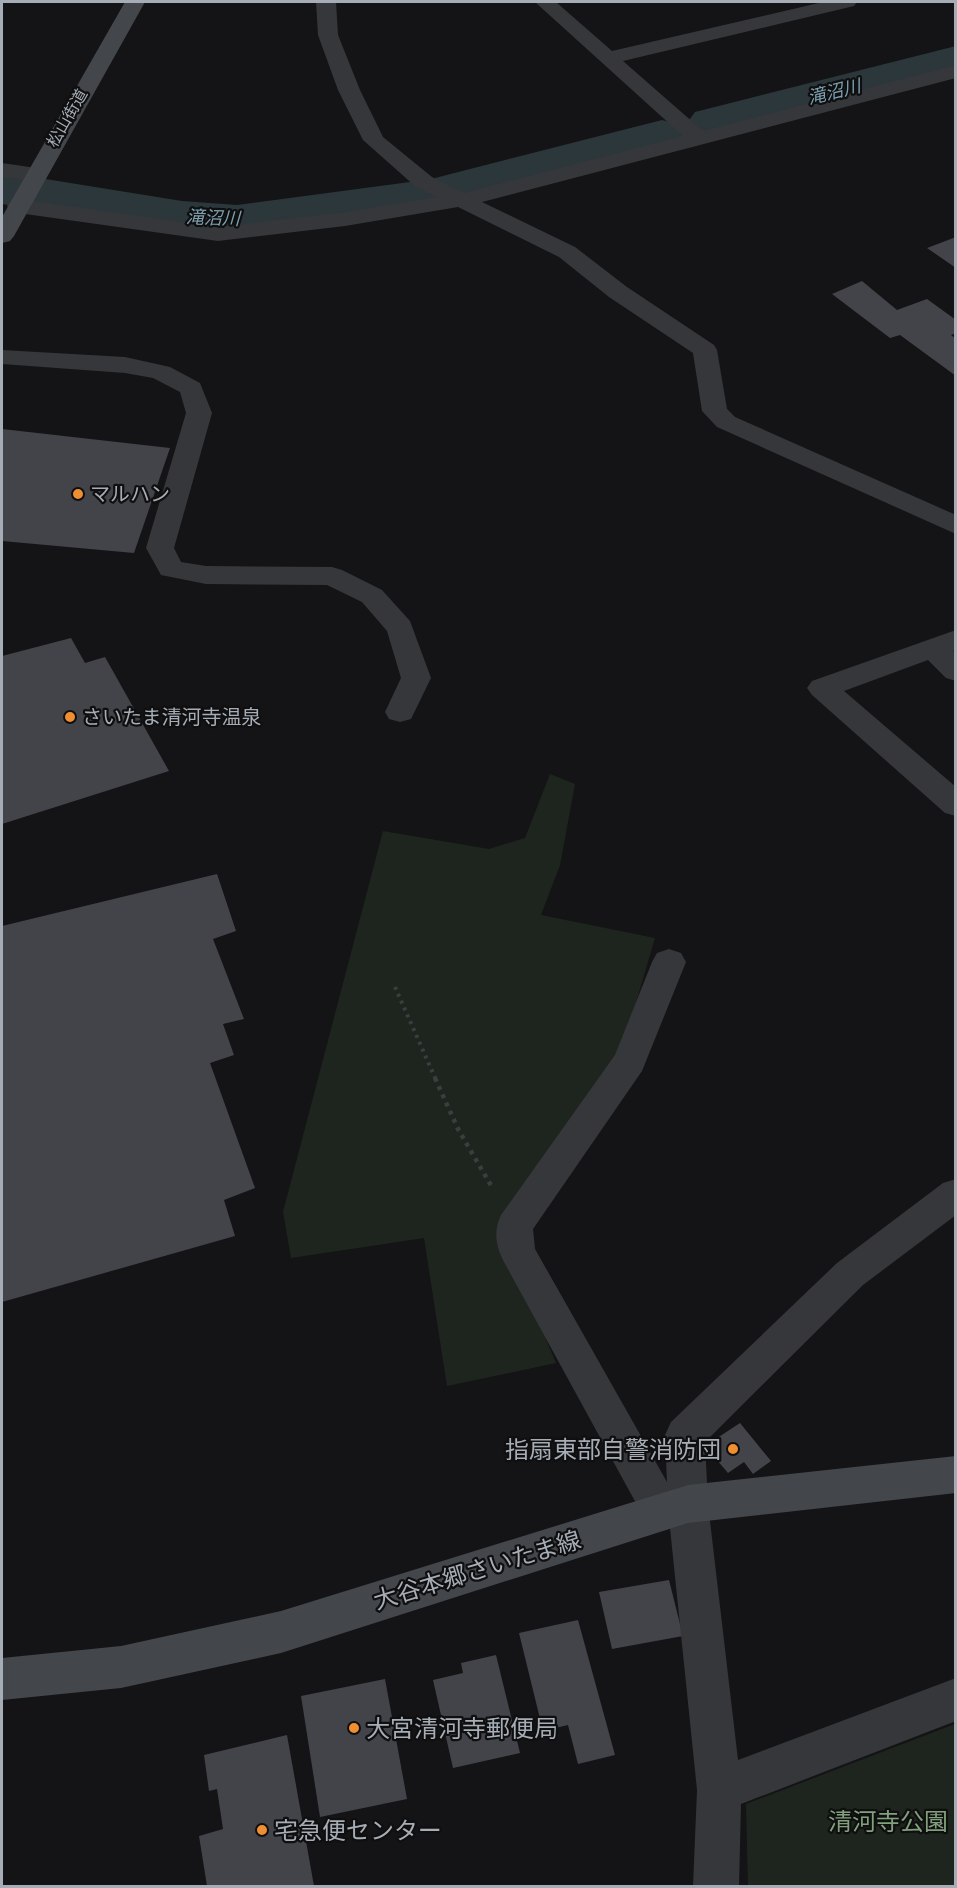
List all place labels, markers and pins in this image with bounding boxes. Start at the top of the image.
place label: マルハン [90,482,170,506]
marker: マルハン [71,487,85,501]
place label: さいたま清河寺温泉 [82,705,261,729]
marker: さいたま清河寺温泉 [63,710,77,724]
place label: 指扇東部自警消防団 [505,1435,721,1464]
marker: 指扇東部自警消防団 [726,1442,740,1456]
place label: 大宮清河寺郵便局 [366,1714,558,1743]
marker: 大宮清河寺郵便局 [347,1721,361,1735]
place label: 宅急便センター [274,1816,442,1845]
marker: 宅急便センター [255,1823,269,1837]

